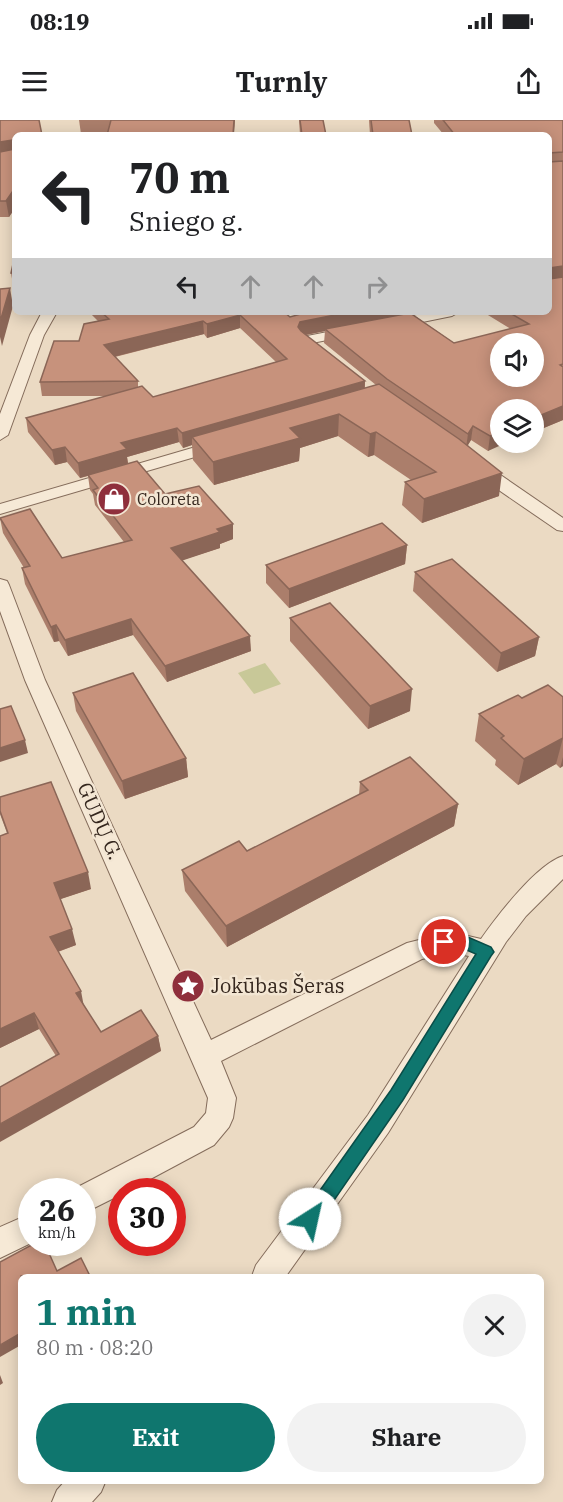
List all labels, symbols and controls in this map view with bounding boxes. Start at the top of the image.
text: 08:19 [30,7,89,36]
text: Turnly [236,64,327,99]
icon: menu [18,65,51,98]
icon: share [512,65,545,98]
text: 70 m [129,150,230,205]
icon: left [30,156,108,234]
text: Sniego g. [129,203,243,238]
icon: left [171,270,204,303]
icon: ahead [234,270,267,303]
icon: ahead [297,270,330,303]
icon: right [360,270,393,303]
map controls [490,333,544,453]
button: sound [490,333,544,387]
button: layers [490,399,544,453]
shop icon: Coloreta [96,481,132,517]
place label: Coloreta [137,489,200,509]
street label: GUDŲ G. [72,778,129,864]
pin [418,916,469,967]
icon: arrive [427,925,460,958]
place icon: Jokūbas Šeras [170,968,206,1004]
place label: Jokūbas Šeras [211,972,345,999]
speed limit sign: 30 [108,1178,186,1256]
position arrow [278,1187,342,1251]
text: 26 [39,1190,75,1229]
text: km/h [38,1223,76,1242]
text: 1 min [36,1288,137,1335]
button: close [463,1294,526,1357]
text: 80 m · 08:20 [36,1334,153,1361]
button: Exit [36,1403,275,1472]
button: Share [287,1403,526,1472]

